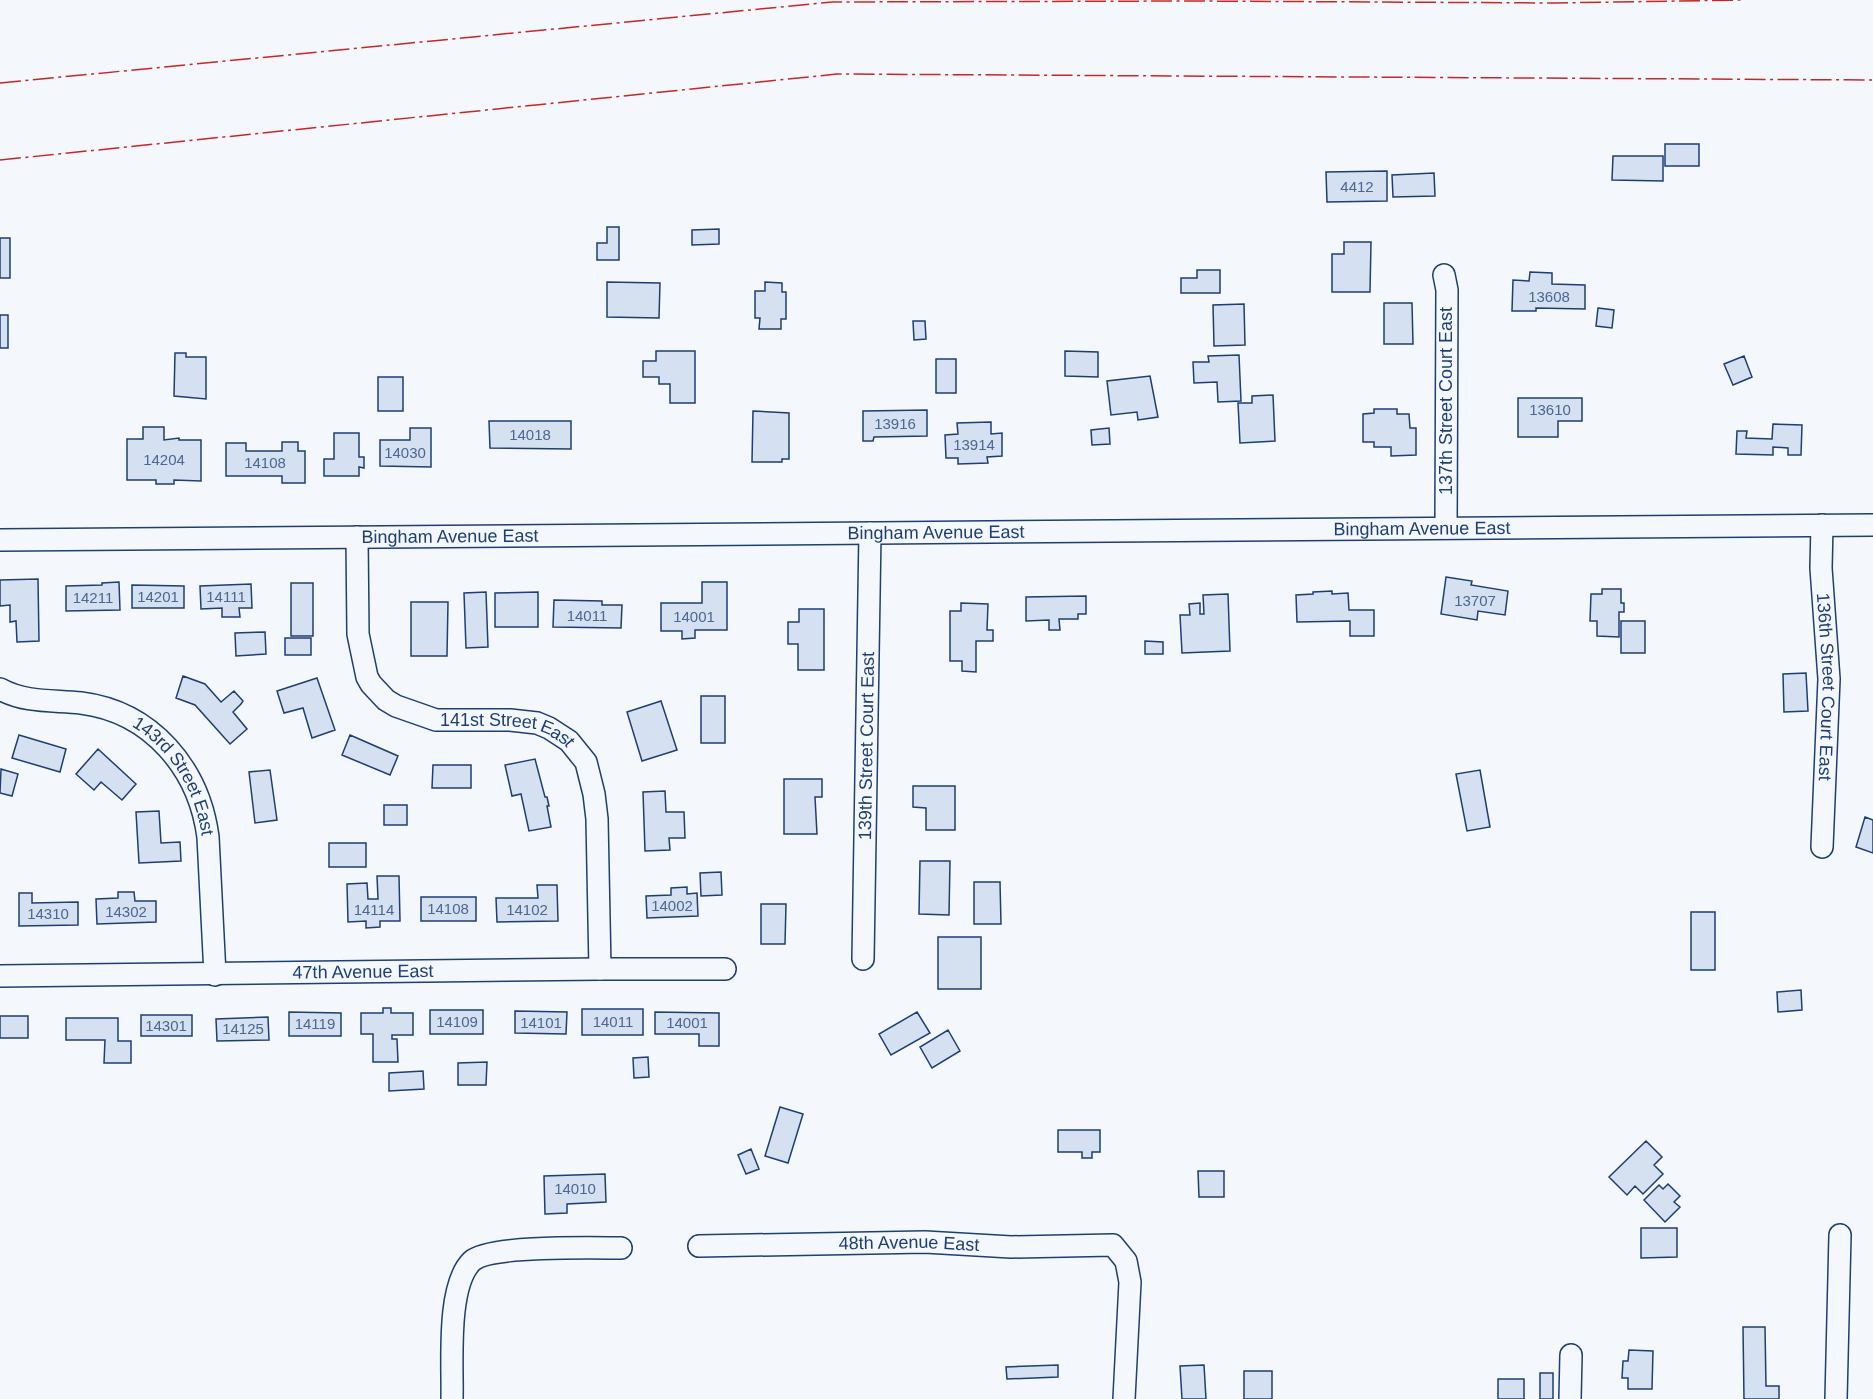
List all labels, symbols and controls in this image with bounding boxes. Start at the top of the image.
house number: 4412 [1340,178,1374,195]
house number: 13608 [1528,288,1570,305]
street label: 137th Street Court East [1436,307,1456,495]
house number: 13610 [1529,401,1571,418]
house number: 13916 [874,415,916,432]
house number: 14018 [509,426,551,443]
house number: 13914 [953,436,995,453]
house number: 14030 [384,444,426,461]
house number: 14204 [143,451,185,468]
house number: 14108 [244,454,286,471]
street label: Bingham Avenue East [1333,518,1510,539]
street label: Bingham Avenue East [847,522,1025,543]
street label: Bingham Avenue East [361,526,539,547]
house number: 14201 [137,588,179,605]
house number: 14111 [206,588,246,605]
house number: 14211 [73,589,113,606]
house number: 13707 [1454,592,1496,609]
street label: 136th Street Court East [1813,592,1839,781]
house number: 14011 [567,607,607,624]
house number: 14001 [673,608,715,625]
street label: 139th Street Court East [855,652,878,840]
street label: 141st Street East [440,710,579,750]
street label: 143rd Street East [129,713,218,837]
house number: 14002 [651,897,693,914]
house number: 14108 [427,900,469,917]
house number: 14114 [354,901,394,918]
house number: 14102 [506,901,548,918]
house number: 14302 [105,903,147,920]
house number: 14310 [27,905,69,922]
street label: 47th Avenue East [292,961,434,983]
house number: 14109 [436,1013,478,1030]
house number: 14011 [593,1013,633,1030]
house number: 14101 [520,1014,562,1031]
house number: 14001 [666,1014,708,1031]
house number: 14119 [295,1015,335,1032]
house number: 14301 [145,1017,187,1034]
house number: 14125 [222,1020,264,1037]
house number: 14010 [554,1180,596,1197]
street label: 48th Avenue East [838,1232,980,1255]

